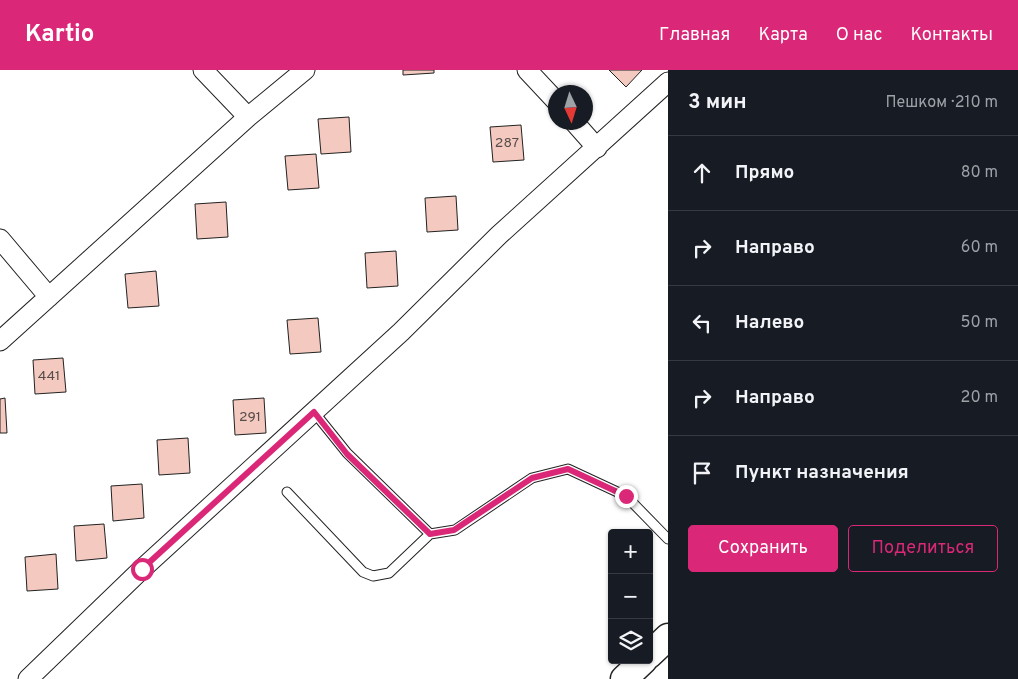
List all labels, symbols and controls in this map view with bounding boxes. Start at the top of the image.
text: Kartio [25,20,94,50]
text: Главная [659,24,730,47]
text: Карта [758,24,808,47]
text: О нас [836,24,882,47]
text: Контакты [910,24,993,47]
north arrow [548,85,593,130]
text: 3 мин [688,89,747,116]
text: Пешком · 210 m [885,93,998,113]
house number: 287 [495,135,519,152]
icon: ahead [688,159,716,187]
text: Прямо [735,161,794,185]
text: 80 m [961,163,998,183]
icon: right [688,234,716,262]
text: Направо [735,236,815,260]
text: 60 m [961,238,998,258]
icon: left [688,309,716,337]
text: Налево [735,311,804,335]
text: 50 m [961,313,998,333]
house number: 441 [38,368,60,385]
icon: right [688,384,716,412]
text: Направо [735,386,815,410]
text: 20 m [961,388,998,408]
house number: 291 [239,409,261,426]
icon: arrive [688,459,716,487]
text: Пункт назначения [735,461,909,485]
route end [615,485,638,508]
button: Сохранить [688,525,838,572]
button: Поделиться [848,525,998,572]
map controls [608,529,653,664]
button: + [608,529,653,574]
route start [131,558,154,581]
button: − [608,574,653,619]
button: layers [608,619,653,664]

